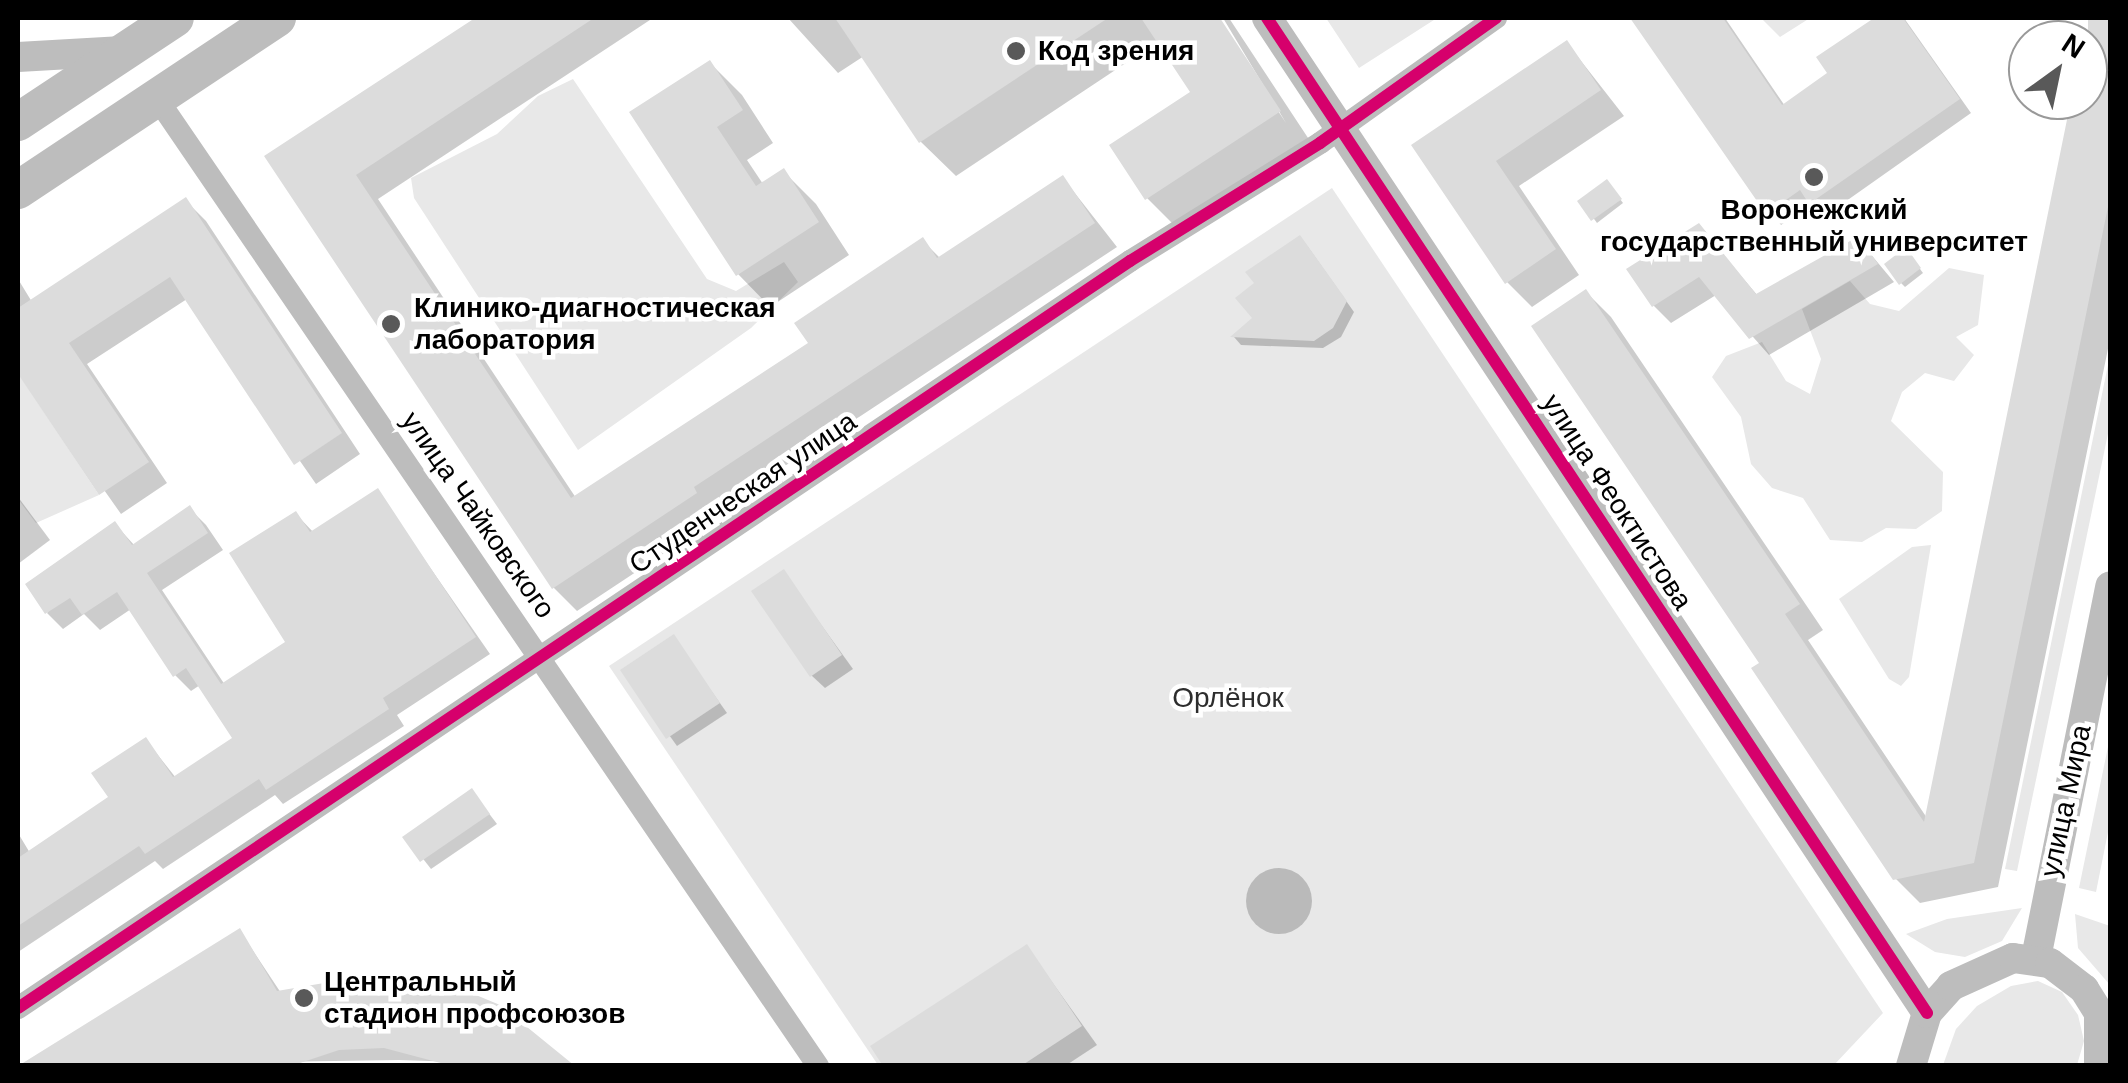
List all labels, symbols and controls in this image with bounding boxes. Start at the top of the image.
north arrow [2008,20,2108,120]
text: N [2057,28,2090,65]
place label: Код зрения [1038,34,1194,68]
marker: Код зрения [1003,38,1029,64]
marker: Воронежский государственный университет [1803,166,1825,188]
place label: Воронежский государственный университет [1600,193,2028,259]
place label: Клинико-диагностическая лаборатория [414,291,776,357]
marker: Клинико-диагностическая лаборатория [378,311,404,337]
street label: улица Феоктистова [1535,388,1699,616]
street label: улица Чайковского [394,405,562,625]
street label: Студенческая улица [623,405,863,581]
park label: Орлёнок [1172,681,1284,715]
street label: улица Мира [2033,722,2099,880]
place label: Центральный стадион профсоюзов [324,965,625,1031]
marker: Центральный стадион профсоюзов [293,987,315,1009]

